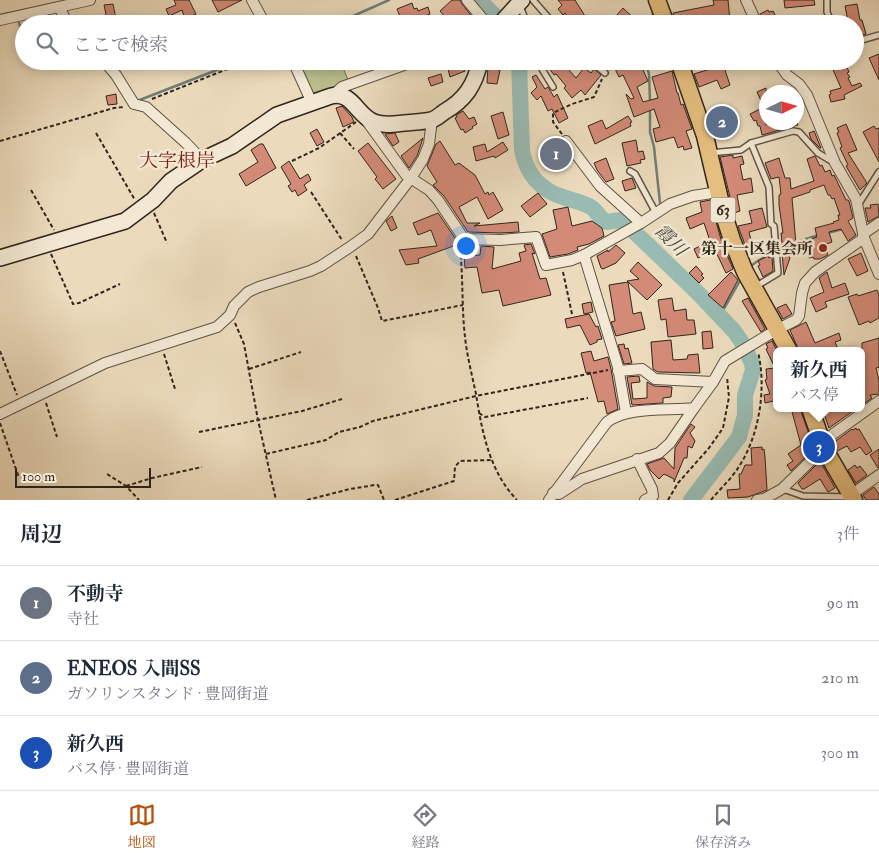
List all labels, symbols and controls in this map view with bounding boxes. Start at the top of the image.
search box [15,15,864,70]
icon: search [33,29,61,57]
text: ここで検索 [73,33,168,57]
north arrow [759,85,804,130]
pin: 2 [706,103,738,141]
pin: 1 [540,135,572,173]
district label: 大字根岸 [139,149,215,173]
road number: 63 [710,198,736,222]
water label: 霞川 [650,219,693,263]
your location [453,233,479,259]
place label: 第十一区集会所 [701,239,813,259]
marker: 第十一区集会所 [817,242,829,254]
popup [773,347,865,412]
text: 新久西 [790,358,848,382]
text: バス停 [790,385,839,405]
pin: 3 [803,428,835,466]
scale bar [15,465,151,488]
text: 100 m [22,468,55,485]
text: 周辺 [20,521,62,548]
text: 3件 [837,524,859,544]
text: 不動寺 [67,582,124,606]
text: 1 [33,593,39,613]
text: 90 m [827,593,859,613]
text: 寺社 [67,609,99,629]
text: ENEOS 入間SS [67,657,201,681]
text: 2 [32,668,40,688]
text: 210 m [821,668,859,688]
text: ガソリンスタンド · 豊岡街道 [67,684,268,704]
text: 新久西 [67,732,124,756]
text: 3 [33,743,39,763]
text: 300 m [821,743,859,763]
text: バス停 · 豊岡街道 [67,759,189,779]
tab: 地図 [128,801,156,851]
tab: 経路 [411,801,439,851]
tab: 保存済み [695,801,751,851]

